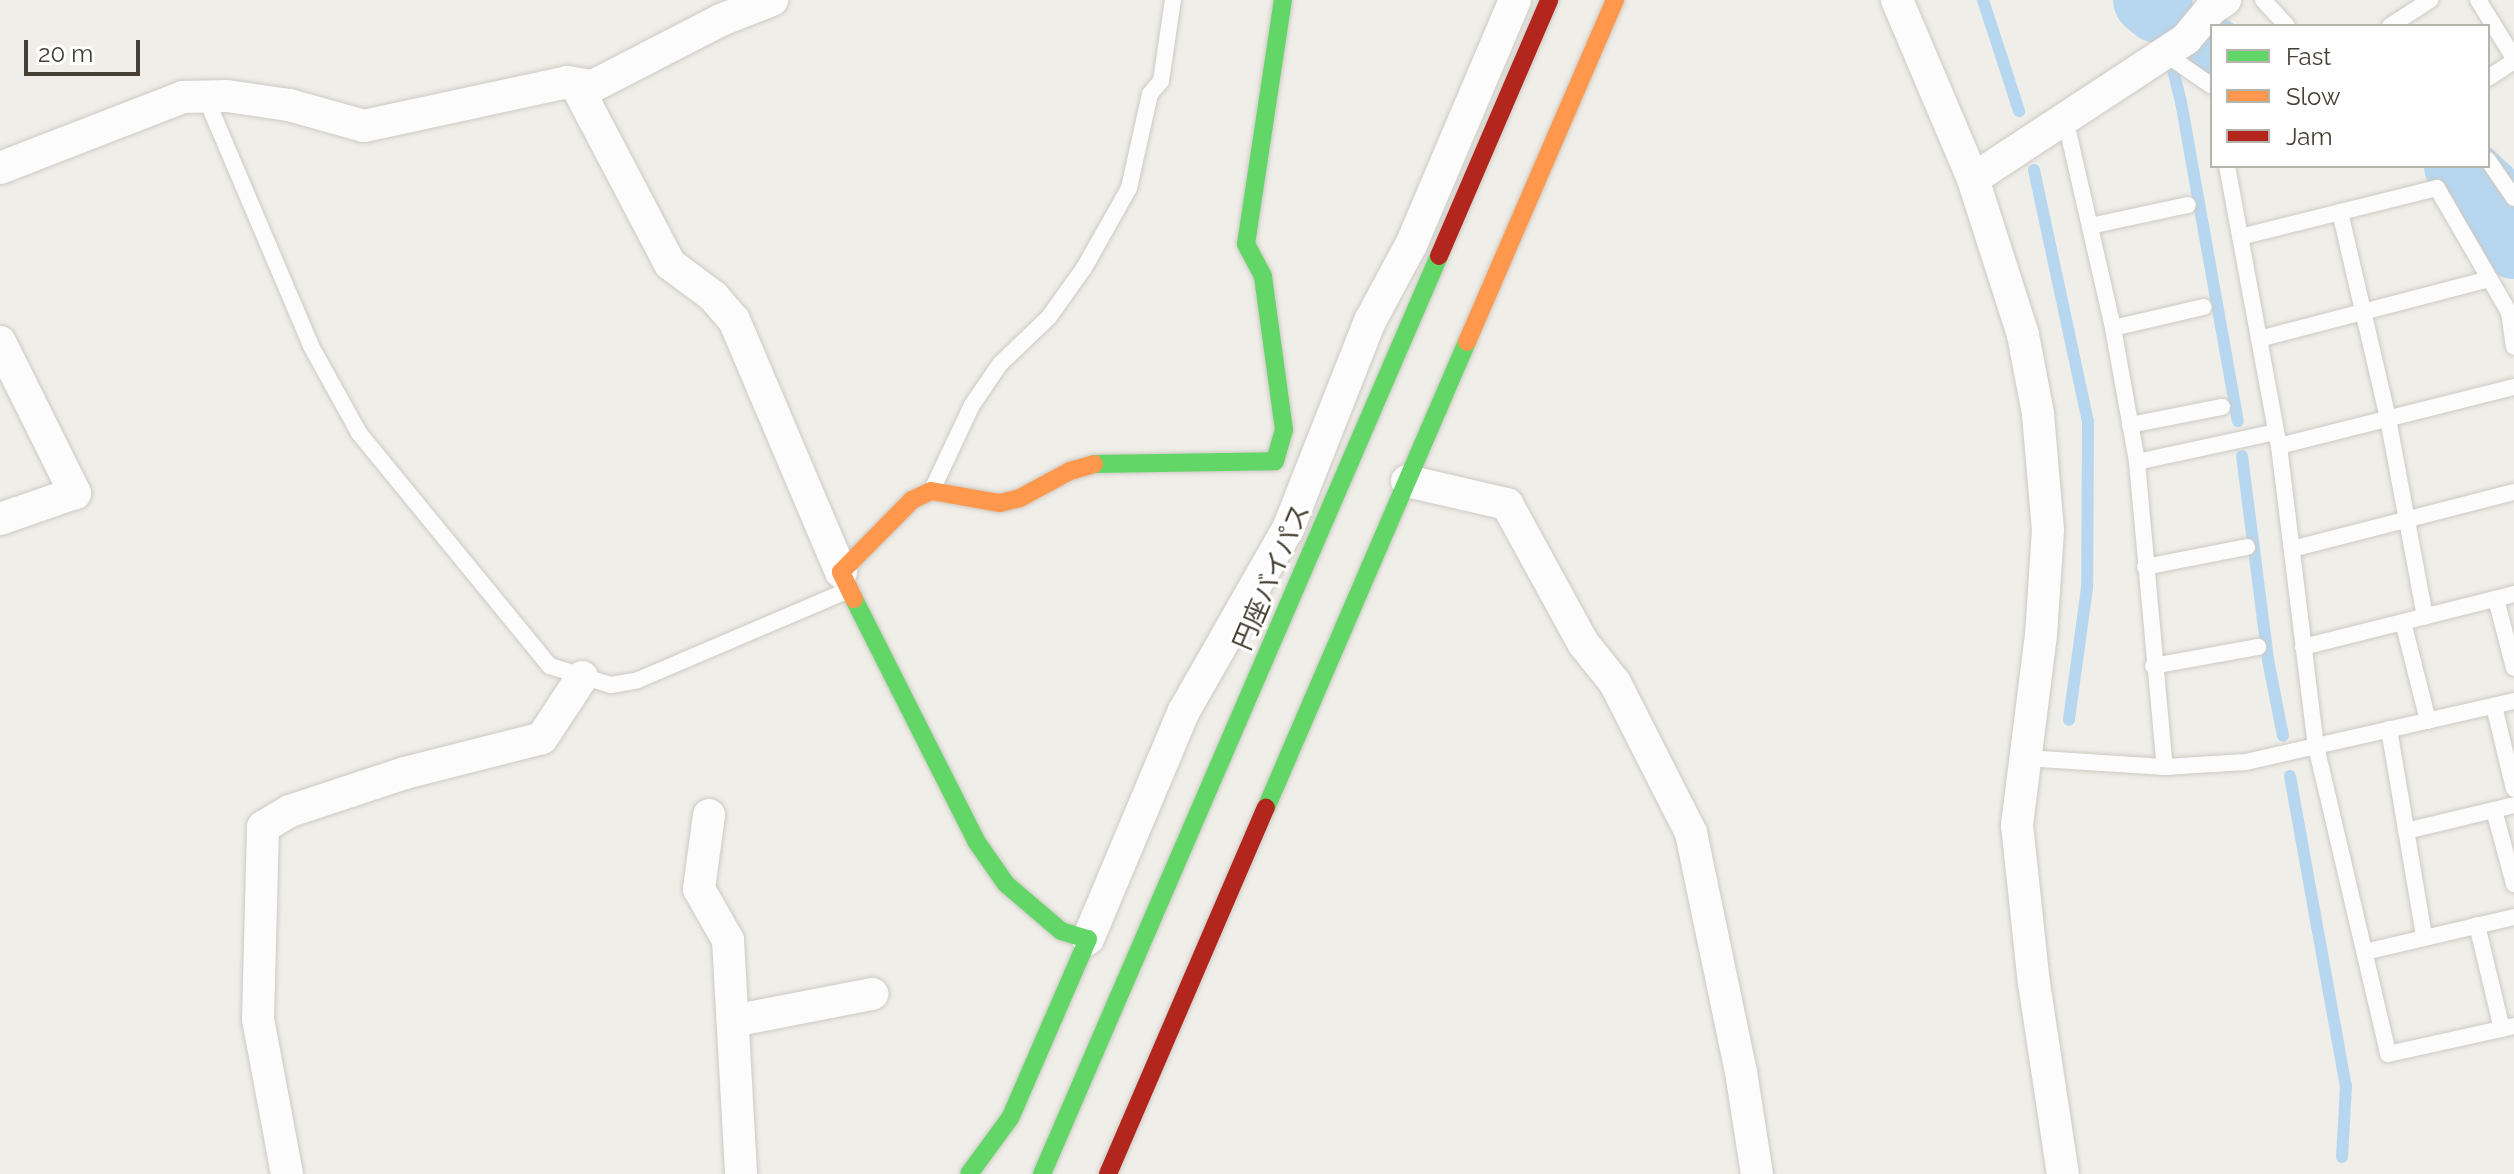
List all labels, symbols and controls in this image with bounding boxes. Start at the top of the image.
scale bar [28,24,144,74]
legend [2210,24,2490,168]
text: 20 m [38,39,93,68]
text: Fast [2286,42,2331,71]
text: Slow [2286,82,2340,111]
text: Jam [2286,122,2332,151]
street label: 円座バイパス [1227,499,1317,655]

